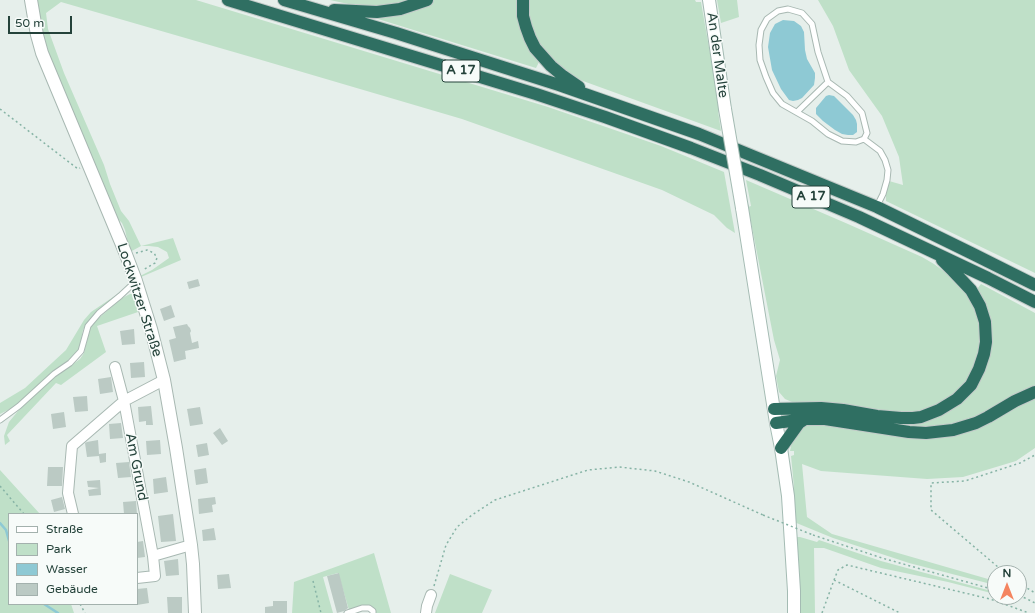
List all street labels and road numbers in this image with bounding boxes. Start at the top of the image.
street label: An der Malte [703,11,731,99]
road number: A 17 [442,60,480,82]
road number: A 17 [792,186,830,208]
street label: Lockwitzer Straße [113,241,165,359]
street label: Am Grund [121,432,151,502]

